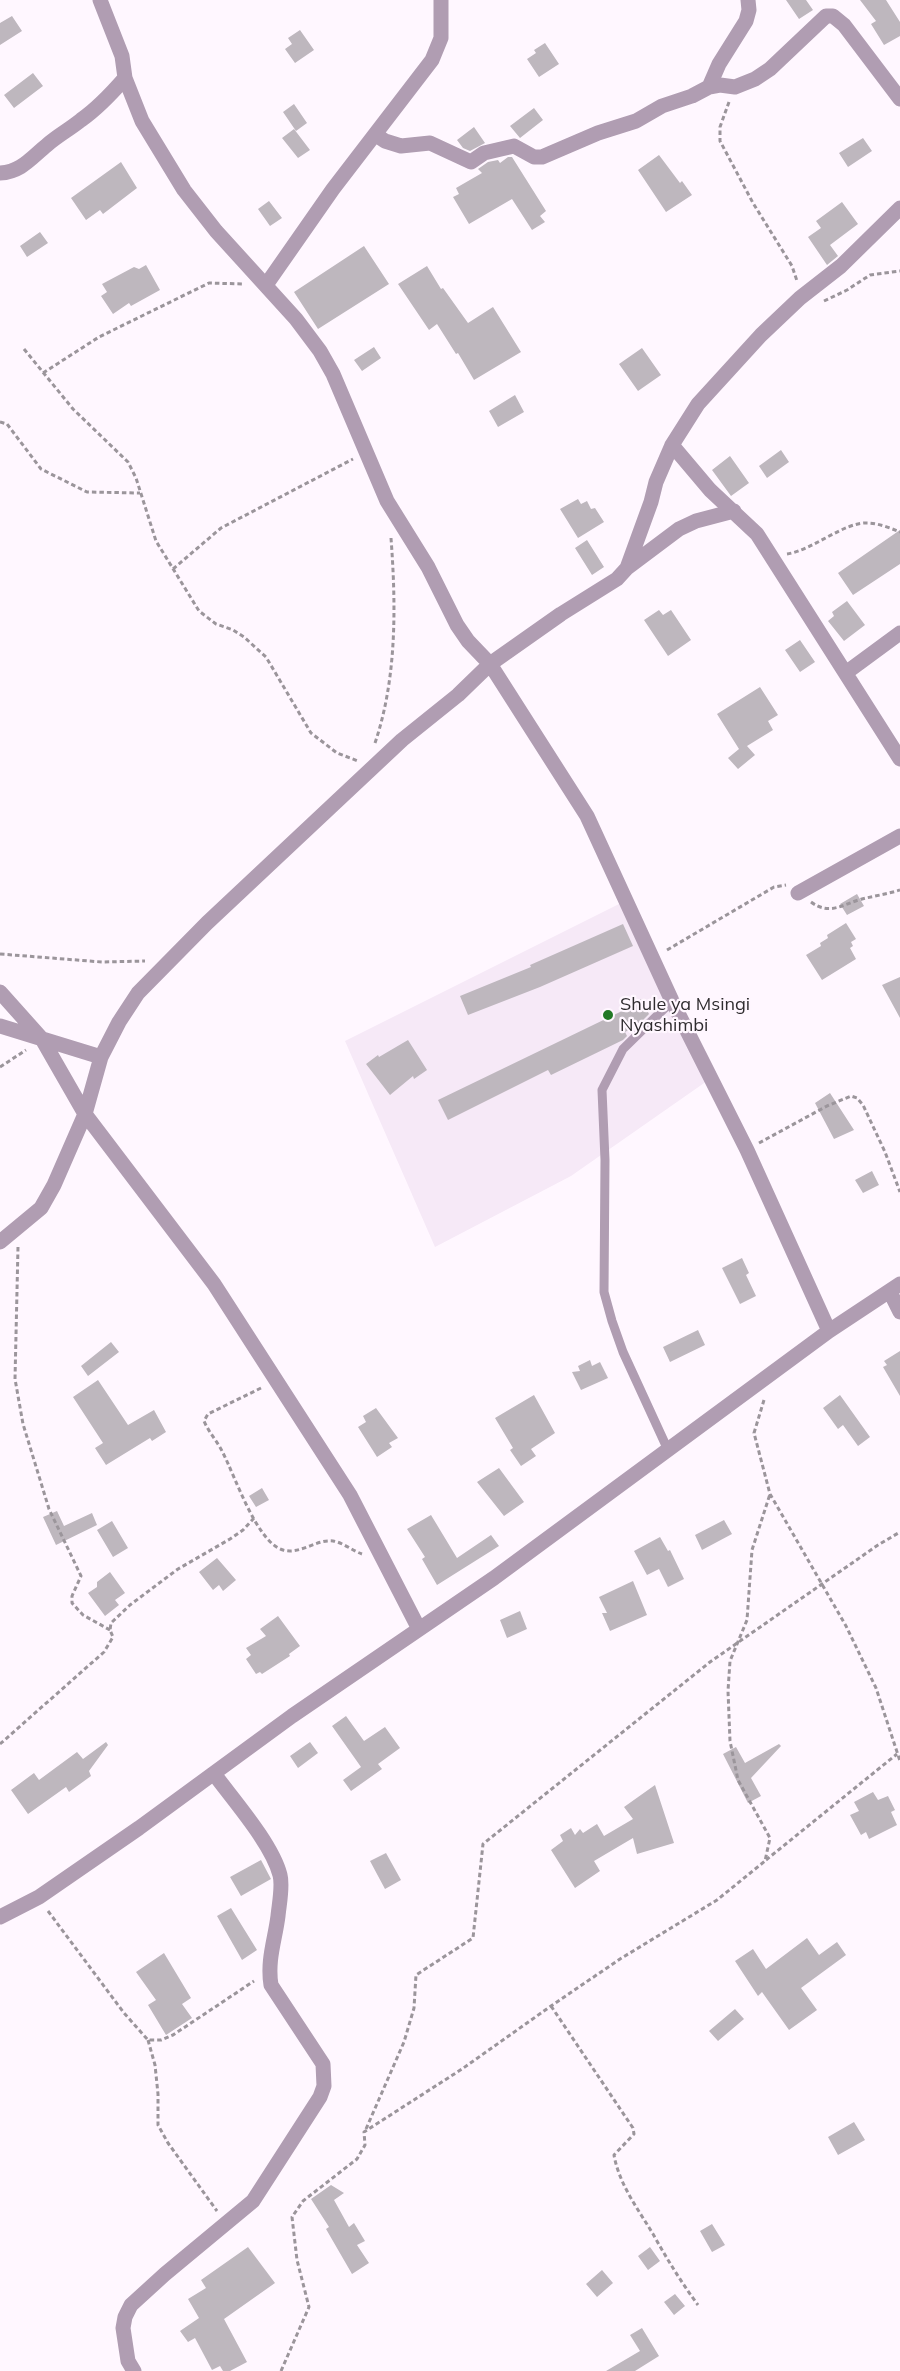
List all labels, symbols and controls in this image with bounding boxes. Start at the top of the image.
place label: Shule ya Msingi Nyashimbi [620,994,750,1036]
marker: Shule ya Msingi Nyashimbi [601,1008,615,1022]

